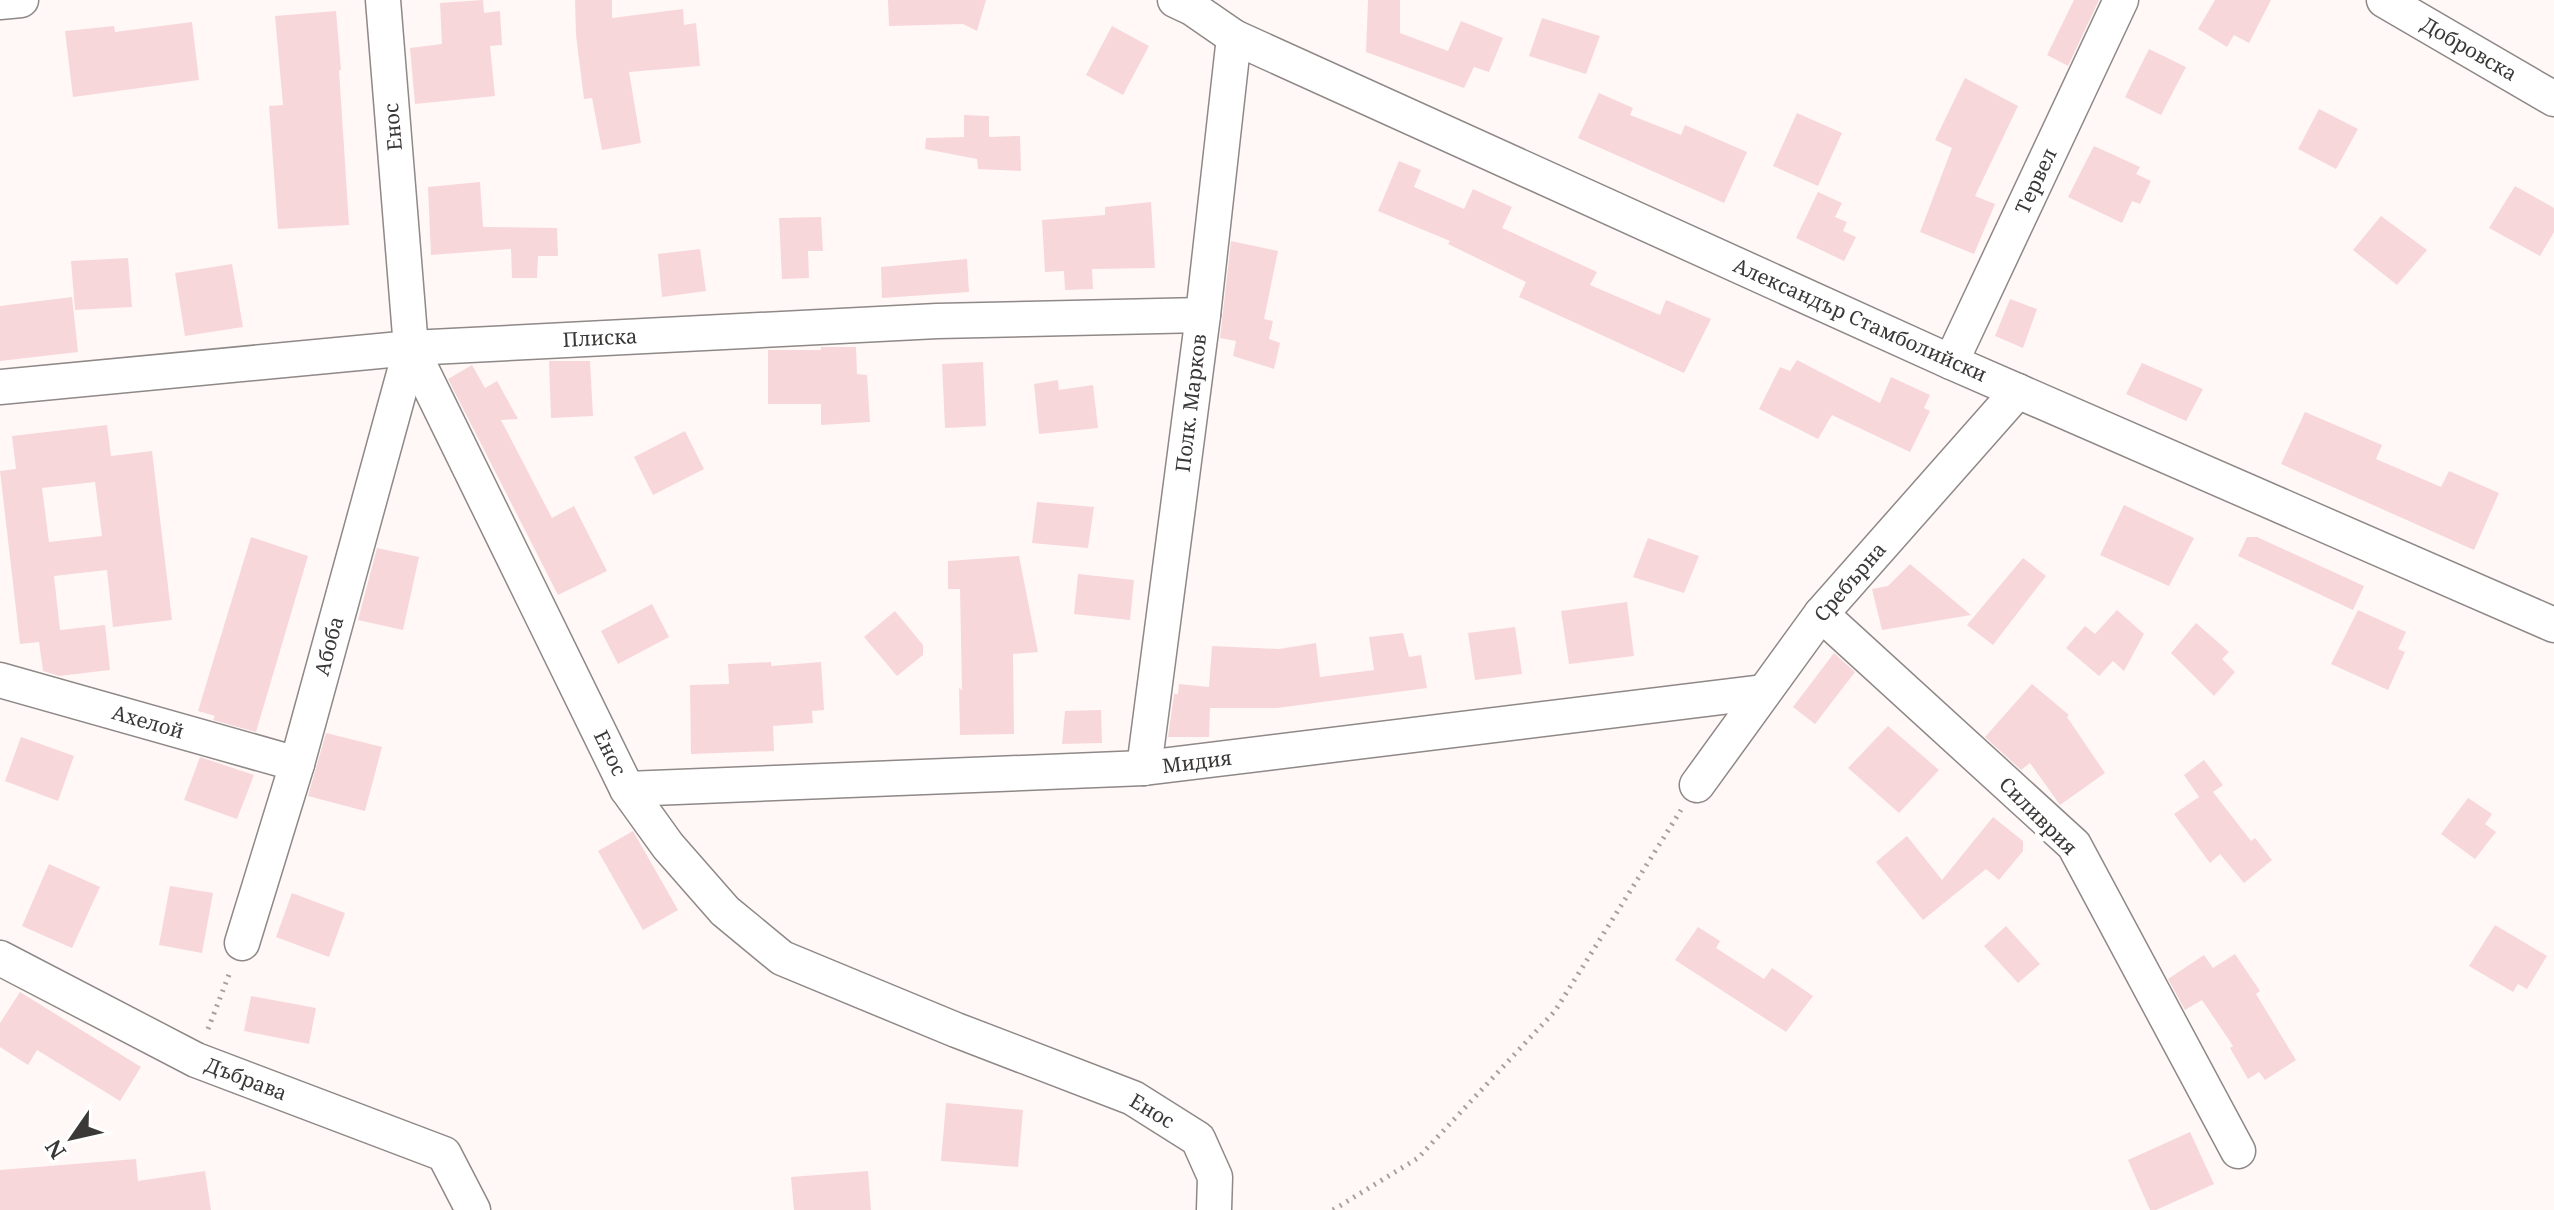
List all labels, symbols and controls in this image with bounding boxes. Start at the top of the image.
street label: Добровска [2416,10,2522,87]
street label: Енос [377,102,408,152]
street label: Тервел [2009,143,2063,218]
street label: Александър Стамболийски [1729,251,1991,388]
street label: Плиска [562,322,638,353]
street label: Полк. Марков [1169,332,1212,474]
street label: Сребърна [1808,536,1892,627]
street label: Абоба [308,613,349,679]
street label: Ахелой [109,698,187,745]
street label: Енос [588,726,633,780]
street label: Мидия [1161,744,1233,779]
street label: Силиврия [1993,771,2083,861]
street label: Дъбрава [201,1051,291,1106]
street label: Енос [1125,1087,1180,1134]
north arrow [32,1098,112,1178]
text: N [37,1134,72,1165]

